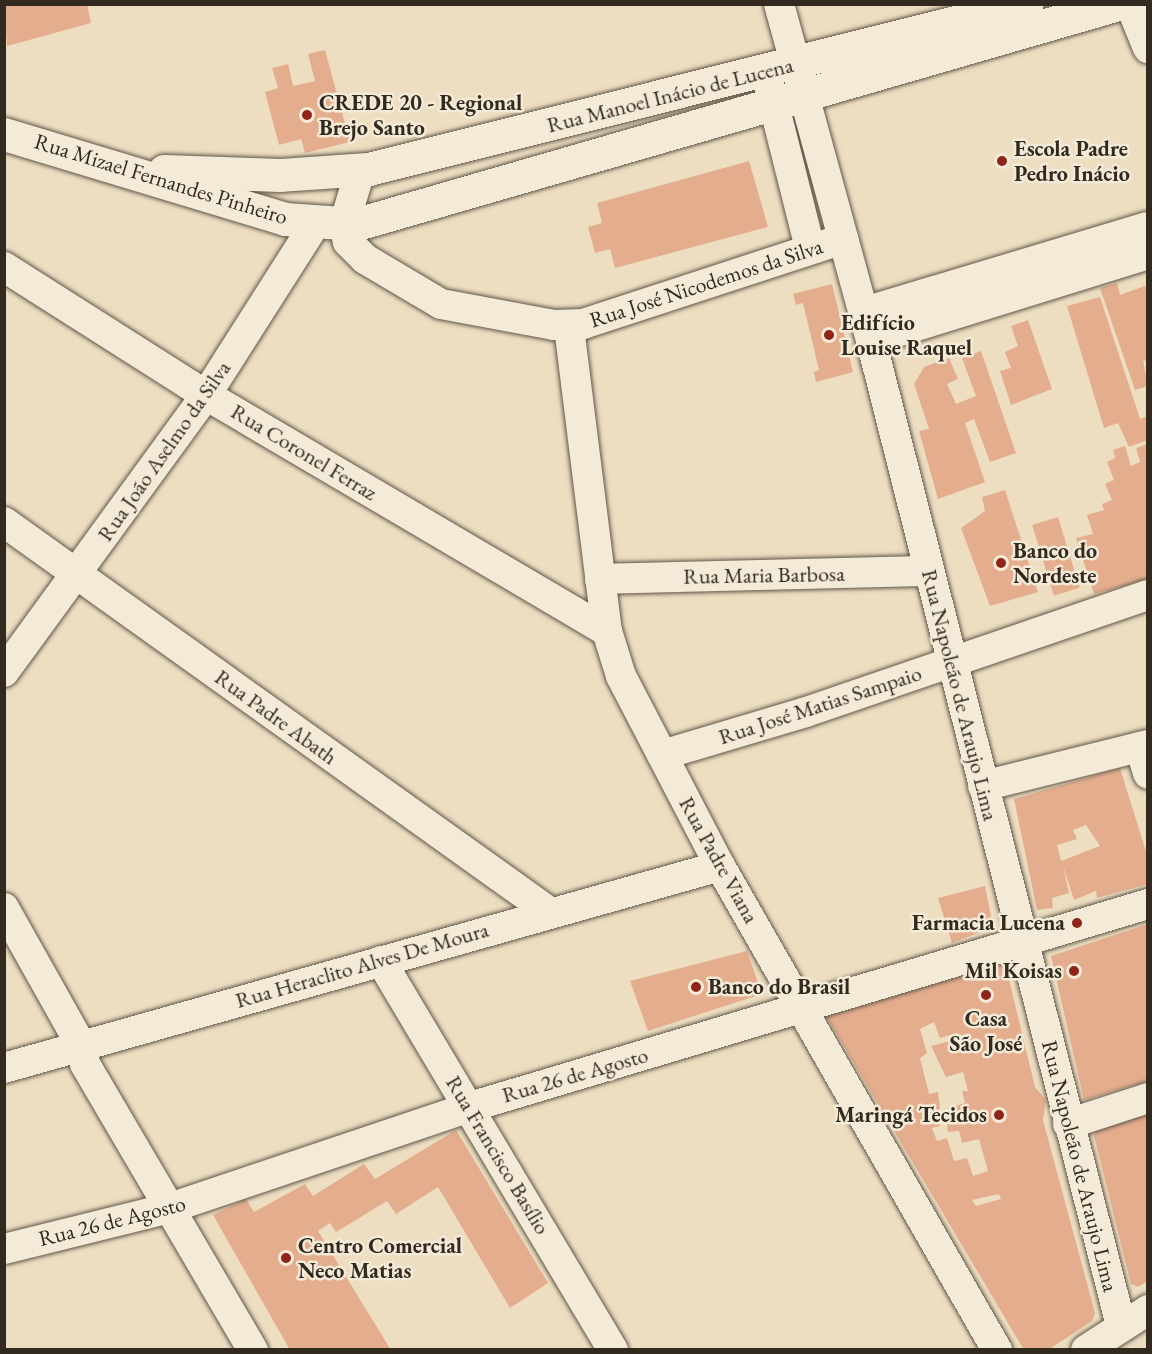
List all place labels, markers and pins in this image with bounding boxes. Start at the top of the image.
place label: CREDE 20 - Regional Brejo Santo [319,89,522,140]
marker: CREDE 20 - Regional Brejo Santo [300,108,314,122]
place label: Escola Padre Pedro Inácio [1014,135,1130,186]
marker: Escola Padre Pedro Inácio [995,154,1009,168]
place label: Edifício Louise Raquel [841,309,972,360]
marker: Edifício Louise Raquel [822,328,836,342]
place label: Banco do Nordeste [1013,537,1097,588]
marker: Banco do Nordeste [994,556,1008,570]
place label: Farmacia Lucena [912,910,1065,936]
marker: Farmacia Lucena [1070,916,1084,930]
place label: Mil Koisas [964,958,1062,984]
marker: Mil Koisas [1067,964,1081,978]
place label: Banco do Brasil [708,974,850,1000]
marker: Banco do Brasil [689,980,703,994]
marker: Casa São José [979,988,993,1002]
place label: Casa São José [950,1005,1022,1056]
place label: Maringá Tecidos [835,1102,987,1128]
marker: Maringá Tecidos [992,1108,1006,1122]
place label: Centro Comercial Neco Matias [298,1232,462,1284]
marker: Centro Comercial Neco Matias [279,1251,293,1265]

